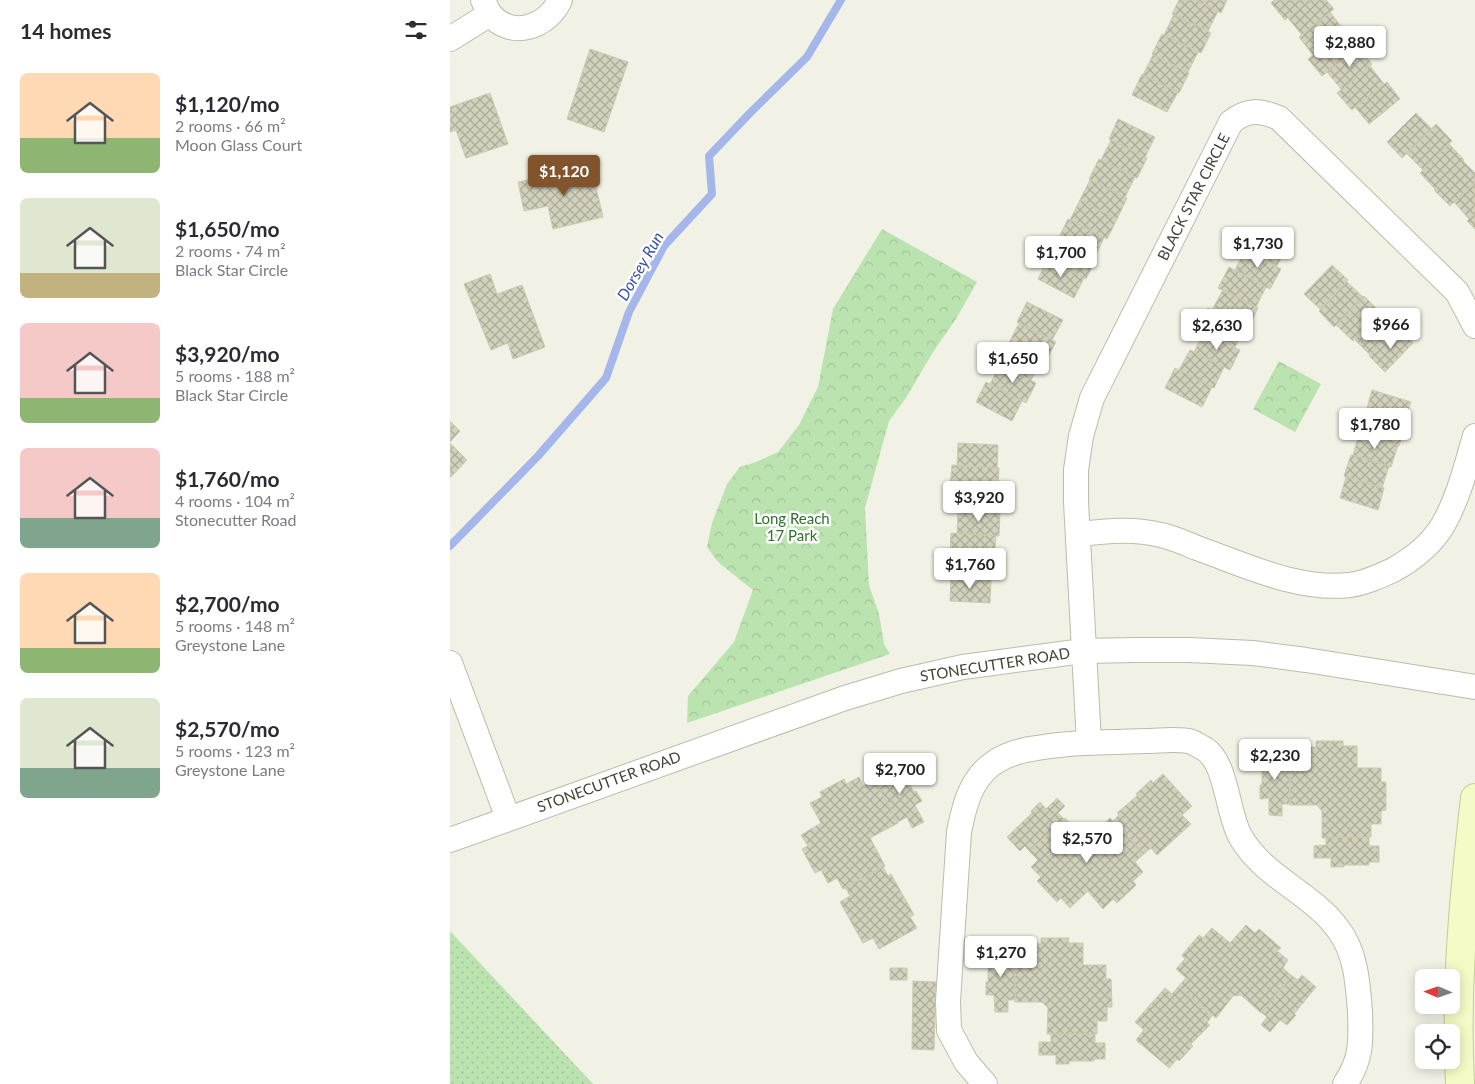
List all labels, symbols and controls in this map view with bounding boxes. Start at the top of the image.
icon: filters [402,16,430,44]
text: 14 homes [20,18,111,43]
pin: $2,880 [1309,26,1391,68]
text: $2,880 [1325,32,1375,51]
text: $1,120/mo [175,91,280,116]
icon: home [60,93,120,153]
text: 2 rooms · 66 m² [175,116,286,135]
street label: BLACK STAR CIRCLE [1153,130,1233,263]
text: Moon Glass Court [175,135,302,154]
pin: $1,120 [523,154,605,197]
text: $1,120 [539,161,589,180]
text: $1,650/mo [175,216,280,241]
icon: home [60,218,120,278]
pin: $1,730 [1217,226,1299,269]
water label: Dorsey Run [612,228,667,303]
text: $1,730 [1233,233,1283,252]
pin: $1,700 [1020,236,1102,278]
text: 2 rooms · 74 m² [175,241,286,260]
text: $1,700 [1036,242,1086,261]
text: Black Star Circle [175,260,288,279]
pin: $2,630 [1176,308,1258,351]
pin: $966 [1361,308,1421,350]
text: $966 [1372,314,1410,333]
text: $2,630 [1192,315,1242,334]
text: $3,920/mo [175,341,280,366]
pin: $1,650 [972,342,1054,384]
icon: home [60,343,120,403]
text: $1,650 [988,348,1038,367]
text: 5 rooms · 188 m² [175,366,295,385]
text: Black Star Circle [175,385,288,404]
pin: $1,780 [1334,408,1416,450]
text: $1,780 [1350,414,1400,433]
text: $1,760/mo [175,466,280,491]
icon: home [60,468,120,528]
pin: $3,920 [938,480,1020,523]
text: $3,920 [954,487,1004,506]
text: 4 rooms · 104 m² [175,491,295,510]
park label: Long Reach 17 Park [754,509,830,544]
text: Stonecutter Road [175,510,296,529]
pin: $1,760 [929,548,1011,590]
text: $1,760 [945,554,995,573]
text: $2,700/mo [175,591,280,616]
icon: home [60,593,120,653]
text: 5 rooms · 148 m² [175,616,295,635]
text: Greystone Lane [175,635,285,654]
street label: STONECUTTER ROAD [919,643,1071,685]
text: $2,570/mo [175,716,280,741]
icon: home [60,718,120,778]
pin: $2,230 [1234,738,1316,781]
text: 5 rooms · 123 m² [175,741,295,760]
text: $2,230 [1250,745,1300,764]
street label: STONECUTTER ROAD [534,747,683,815]
pin: $2,700 [859,752,941,795]
text: $2,700 [875,759,925,778]
text: Greystone Lane [175,760,285,779]
pin: $2,570 [1046,822,1128,864]
text: $2,570 [1062,828,1112,847]
pin: $1,270 [960,936,1042,978]
text: $1,270 [976,942,1026,961]
north arrow [1415,969,1460,1014]
map controls [1415,969,1460,1069]
button: locate [1415,1024,1460,1069]

